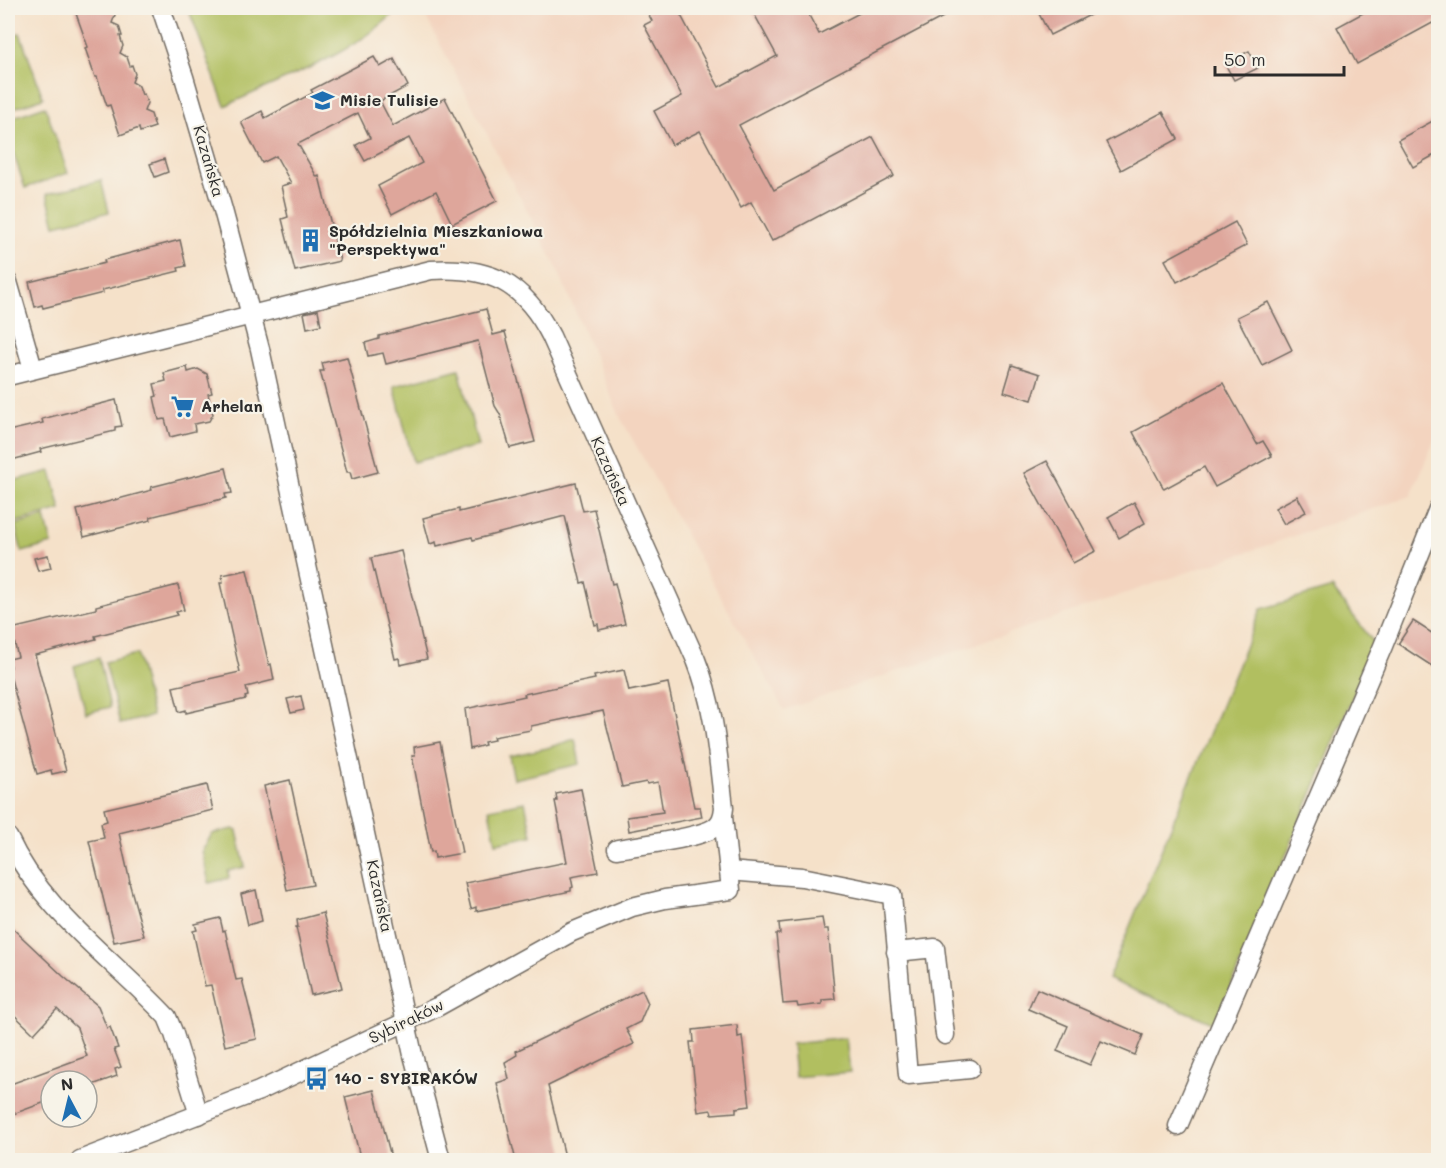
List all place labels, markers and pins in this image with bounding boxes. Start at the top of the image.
school or university icon: Misie Tulisie [309,87,335,113]
place label: Misie Tulisie [340,89,438,110]
place label: Spółdzielnia Mieszkaniowa "Perspektywa" [329,220,543,259]
building icon: Spółdzielnia Mieszkaniowa "Perspektywa" [298,227,324,253]
supermarket icon: Arhelan [170,393,196,419]
place label: Arhelan [201,395,263,416]
bus stop icon: 140 - SYBIRAKÓW [303,1065,329,1091]
place label: 140 - SYBIRAKÓW [334,1067,478,1088]

